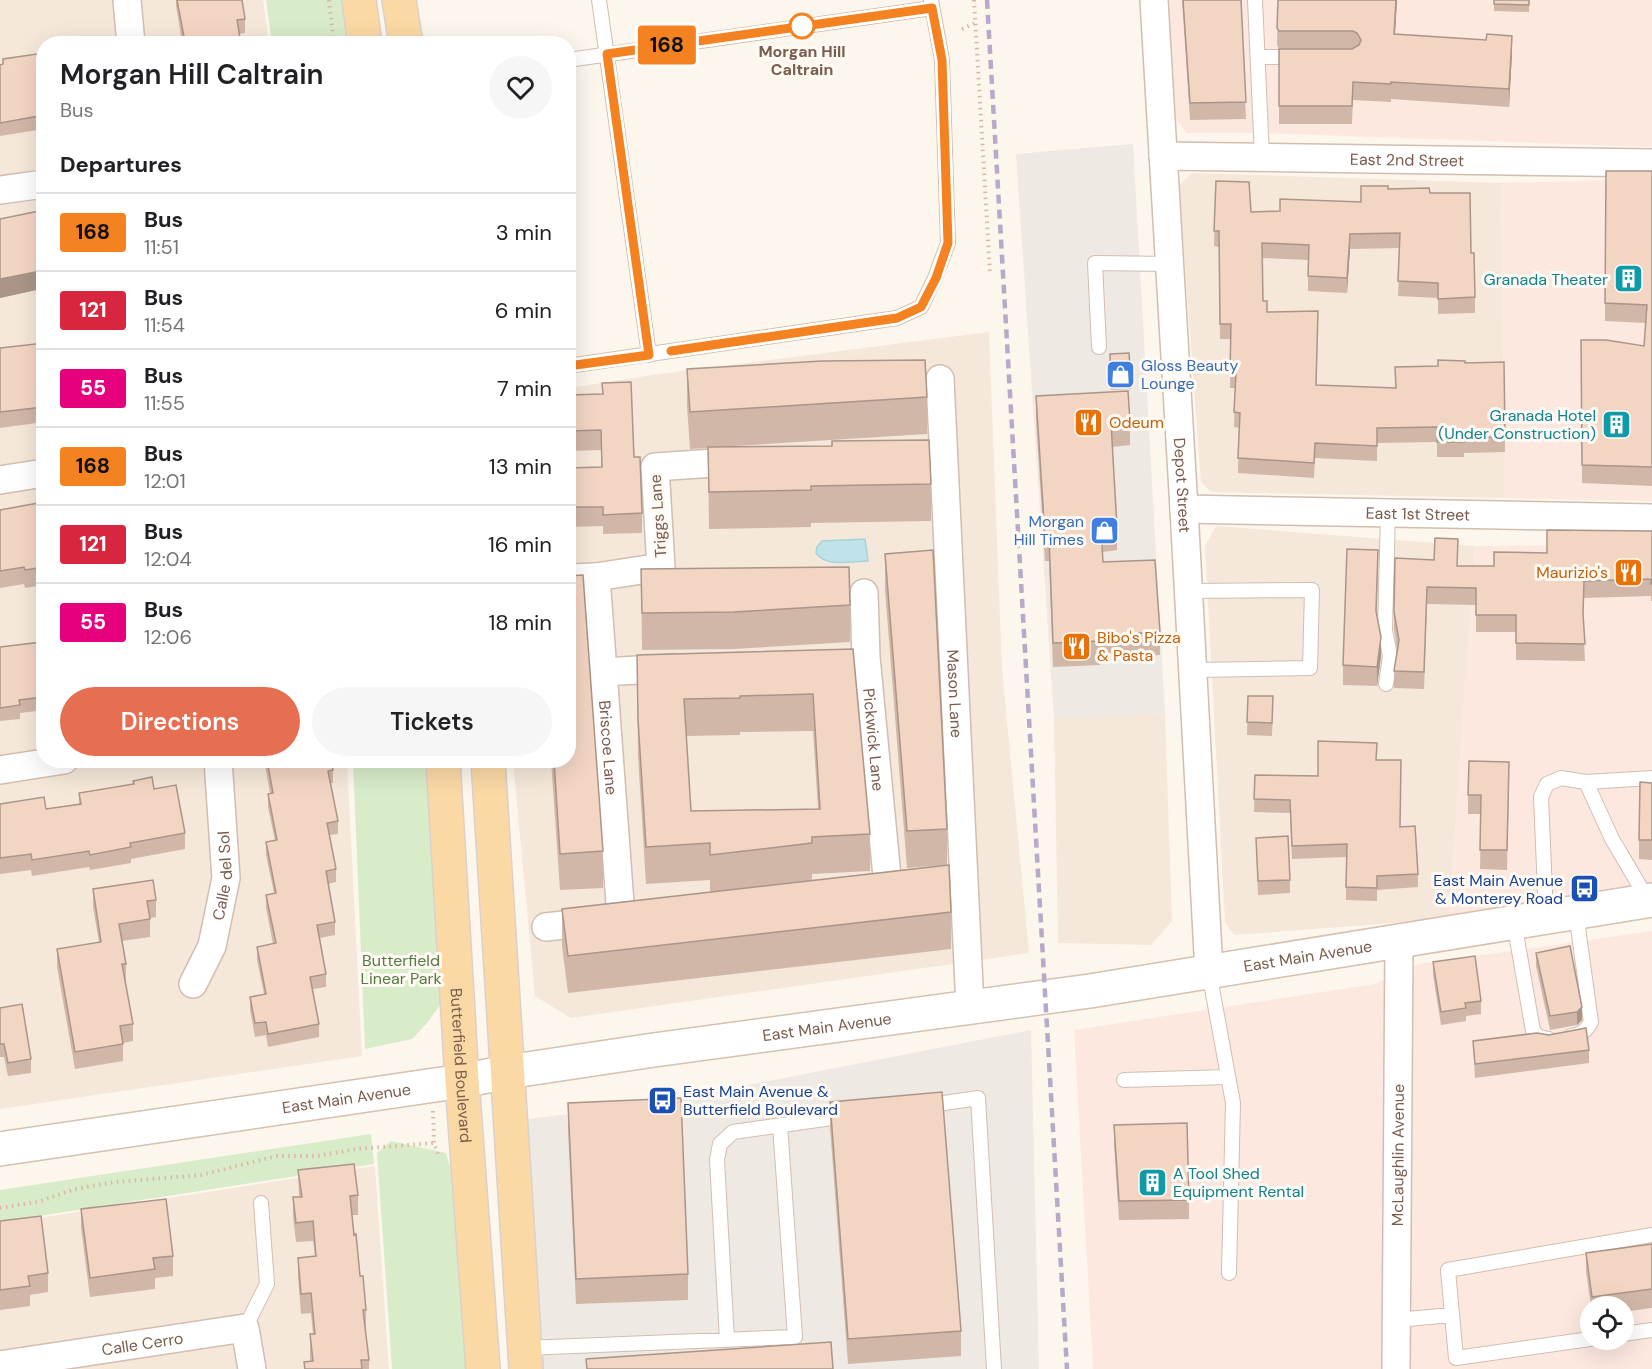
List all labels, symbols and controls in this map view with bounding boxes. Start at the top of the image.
marker: Morgan Hill Caltrain [789,13,815,39]
line badge: 168 [632,26,702,64]
text: 168 [650,31,684,59]
place label: Morgan Hill Caltrain [758,41,846,80]
text: Morgan Hill Caltrain [60,56,323,93]
button: heart [489,56,552,119]
text: Bus [60,97,94,123]
street label: East 2nd Street [1350,148,1464,171]
text: Departures [60,150,182,179]
text: Bus [144,205,183,234]
text: 168 [76,218,110,246]
text: 3 min [496,218,552,247]
text: 11:51 [144,234,179,260]
building icon: Granada Theater [1613,263,1645,295]
place label: Granada Theater [1484,269,1608,290]
text: Bus [144,283,183,312]
text: 121 [79,296,107,324]
text: 6 min [495,296,552,325]
text: 11:54 [144,312,185,338]
place label: Gloss Beauty Lounge [1141,355,1238,394]
shop icon: Gloss Beauty Lounge [1104,358,1136,390]
text: Bus [144,361,183,390]
text: 55 [80,374,106,402]
text: 7 min [497,374,552,403]
text: 11:55 [144,390,185,416]
place label: Granada Hotel (Under Construction) [1438,405,1596,444]
restaurant icon: Odeum [1072,406,1104,438]
building icon: Granada Hotel (Under Construction) [1601,408,1633,440]
place label: Odeum [1109,412,1164,433]
street label: Depot Street [1169,437,1196,533]
text: Bus [144,439,183,468]
text: 168 [76,452,110,480]
text: 13 min [489,452,552,481]
text: 12:01 [144,468,186,494]
street label: Triggs Lane [645,474,671,558]
street label: East 1st Street [1365,502,1470,525]
place label: Morgan Hill Times [1014,511,1084,550]
shop icon: Morgan Hill Times [1089,514,1121,546]
text: Bus [144,517,183,546]
text: 121 [79,530,107,558]
text: 16 min [488,530,552,559]
text: 12:04 [144,546,192,572]
restaurant icon: Maurizio's [1613,556,1645,588]
place label: Maurizio's [1536,562,1608,583]
text: Bus [144,595,183,624]
text: 55 [80,608,106,636]
text: 18 min [488,608,552,637]
text: 12:06 [144,624,192,650]
place label: Bibo's Pizza & Pasta [1097,627,1181,666]
restaurant icon: Bibo's Pizza & Pasta [1060,630,1092,662]
street label: Mason Lane [942,649,968,738]
button: Directions [60,687,300,756]
button: Tickets [312,687,552,756]
street label: Pickwick Lane [859,687,889,792]
street label: Briscoe Lane [595,699,622,796]
street label: Calle del Sol [207,830,237,922]
place label: East Main Avenue & Monterey Road [1433,870,1563,909]
bus stop icon: East Main Avenue & Monterey Road [1568,873,1600,905]
street label: East Main Avenue [1242,935,1373,976]
park label: Butterfield Linear Park [360,950,442,989]
street label: Butterfield Boulevard [446,987,477,1144]
street label: East Main Avenue [761,1007,893,1046]
street label: East Main Avenue [280,1078,412,1118]
place label: East Main Avenue & Butterfield Boulevard [683,1081,838,1120]
bus stop icon: East Main Avenue & Butterfield Boulevard [646,1084,678,1116]
street label: McLaughlin Avenue [1387,1084,1408,1226]
place label: A Tool Shed Equipment Rental [1173,1163,1304,1202]
building icon: A Tool Shed Equipment Rental [1136,1166,1168,1198]
map controls [1580,1296,1634,1350]
button: locate [1580,1296,1634,1350]
street label: Calle Cerro [100,1327,185,1360]

